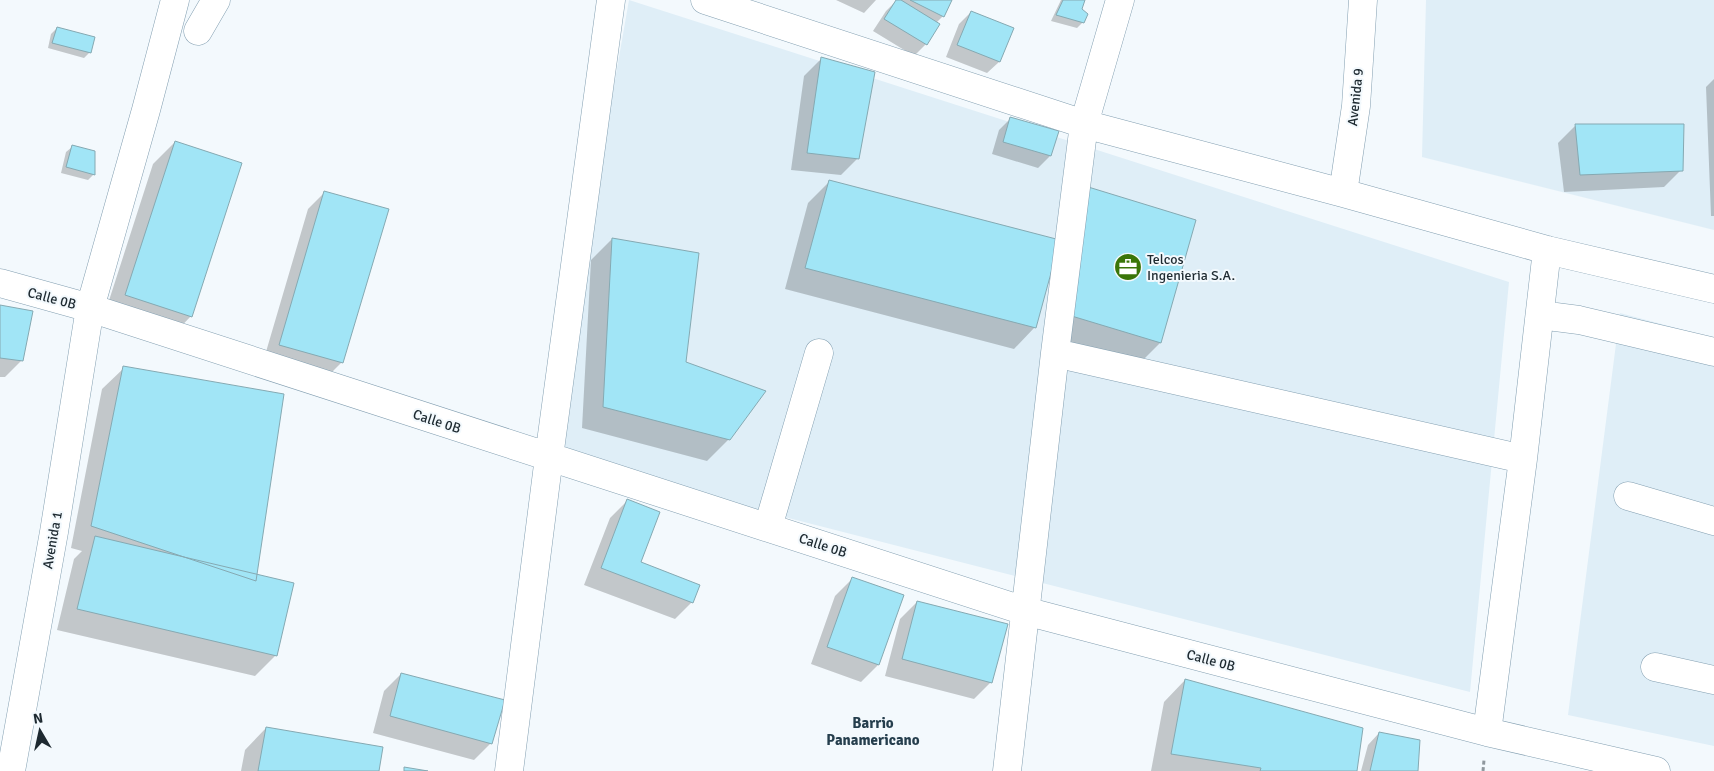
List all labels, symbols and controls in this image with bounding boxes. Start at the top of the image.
street label: Avenida 9 [1344,67,1367,127]
place label: Telcos Ingenieria S.A. [1147,251,1235,284]
office icon: Telcos Ingenieria S.A. [1113,252,1143,282]
street label: Calle 0B [26,284,78,313]
street label: Calle 0B [411,406,463,437]
street label: Avenida 1 [39,510,66,570]
street label: Calle 0B [797,530,849,561]
street label: Calle 0B [1185,646,1237,675]
north arrow [15,706,65,756]
text: N [32,709,44,728]
district label: Barrio Panamericano [826,714,920,749]

